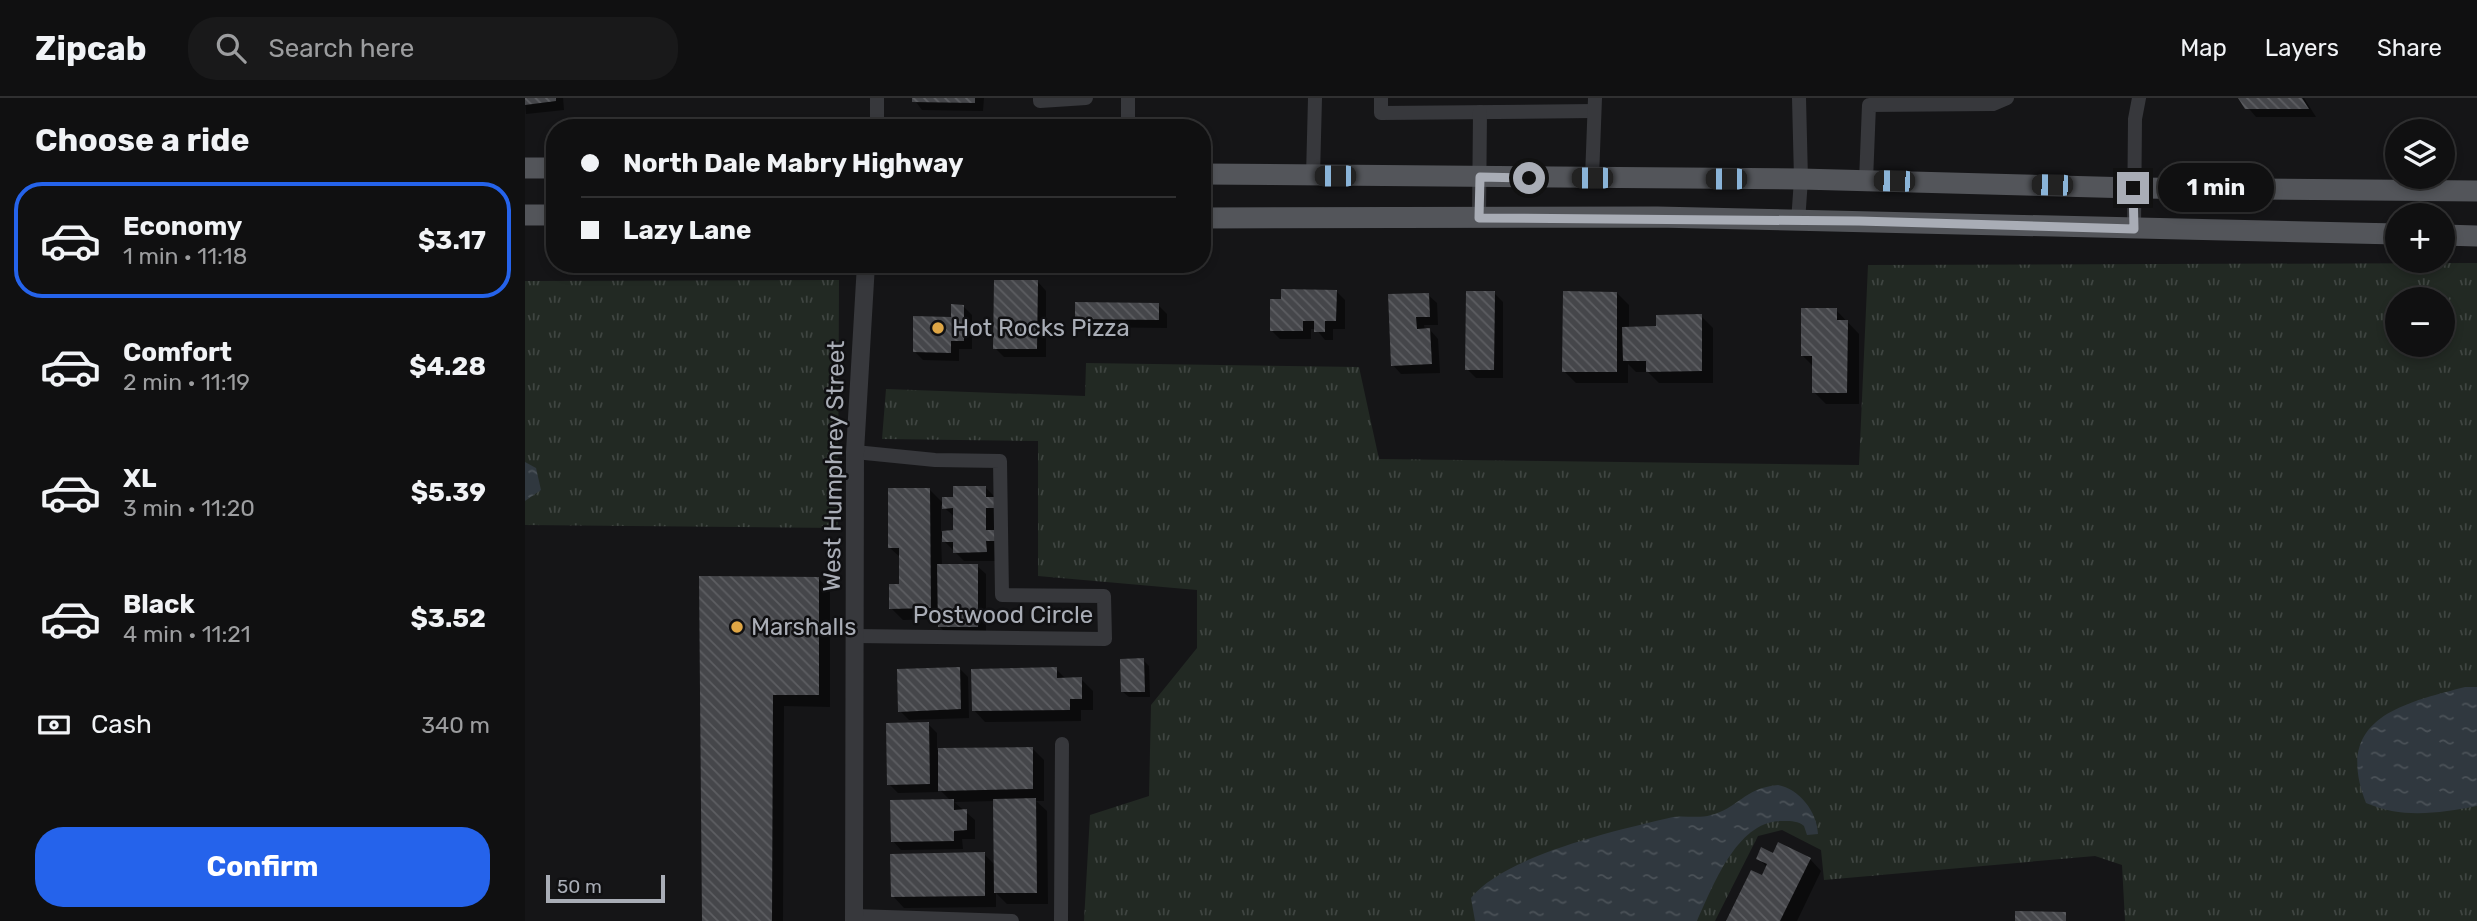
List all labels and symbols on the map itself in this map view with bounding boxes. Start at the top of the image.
route start [1513,162,1545,194]
callout: 1 min [2157,164,2273,212]
car [1315,166,1357,187]
car [1572,168,1614,189]
car [1706,169,1748,190]
car [1873,170,1916,192]
route end [2117,172,2149,204]
car [2031,174,2074,196]
place label: Hot Rocks Pizza [952,314,1130,342]
marker: Hot Rocks Pizza [930,320,946,336]
street label: West Humphrey Street [818,340,850,592]
street label: Postwood Circle [913,601,1093,629]
place label: Marshalls [751,613,856,641]
marker: Marshalls [729,619,745,635]
scale bar [546,872,665,904]

